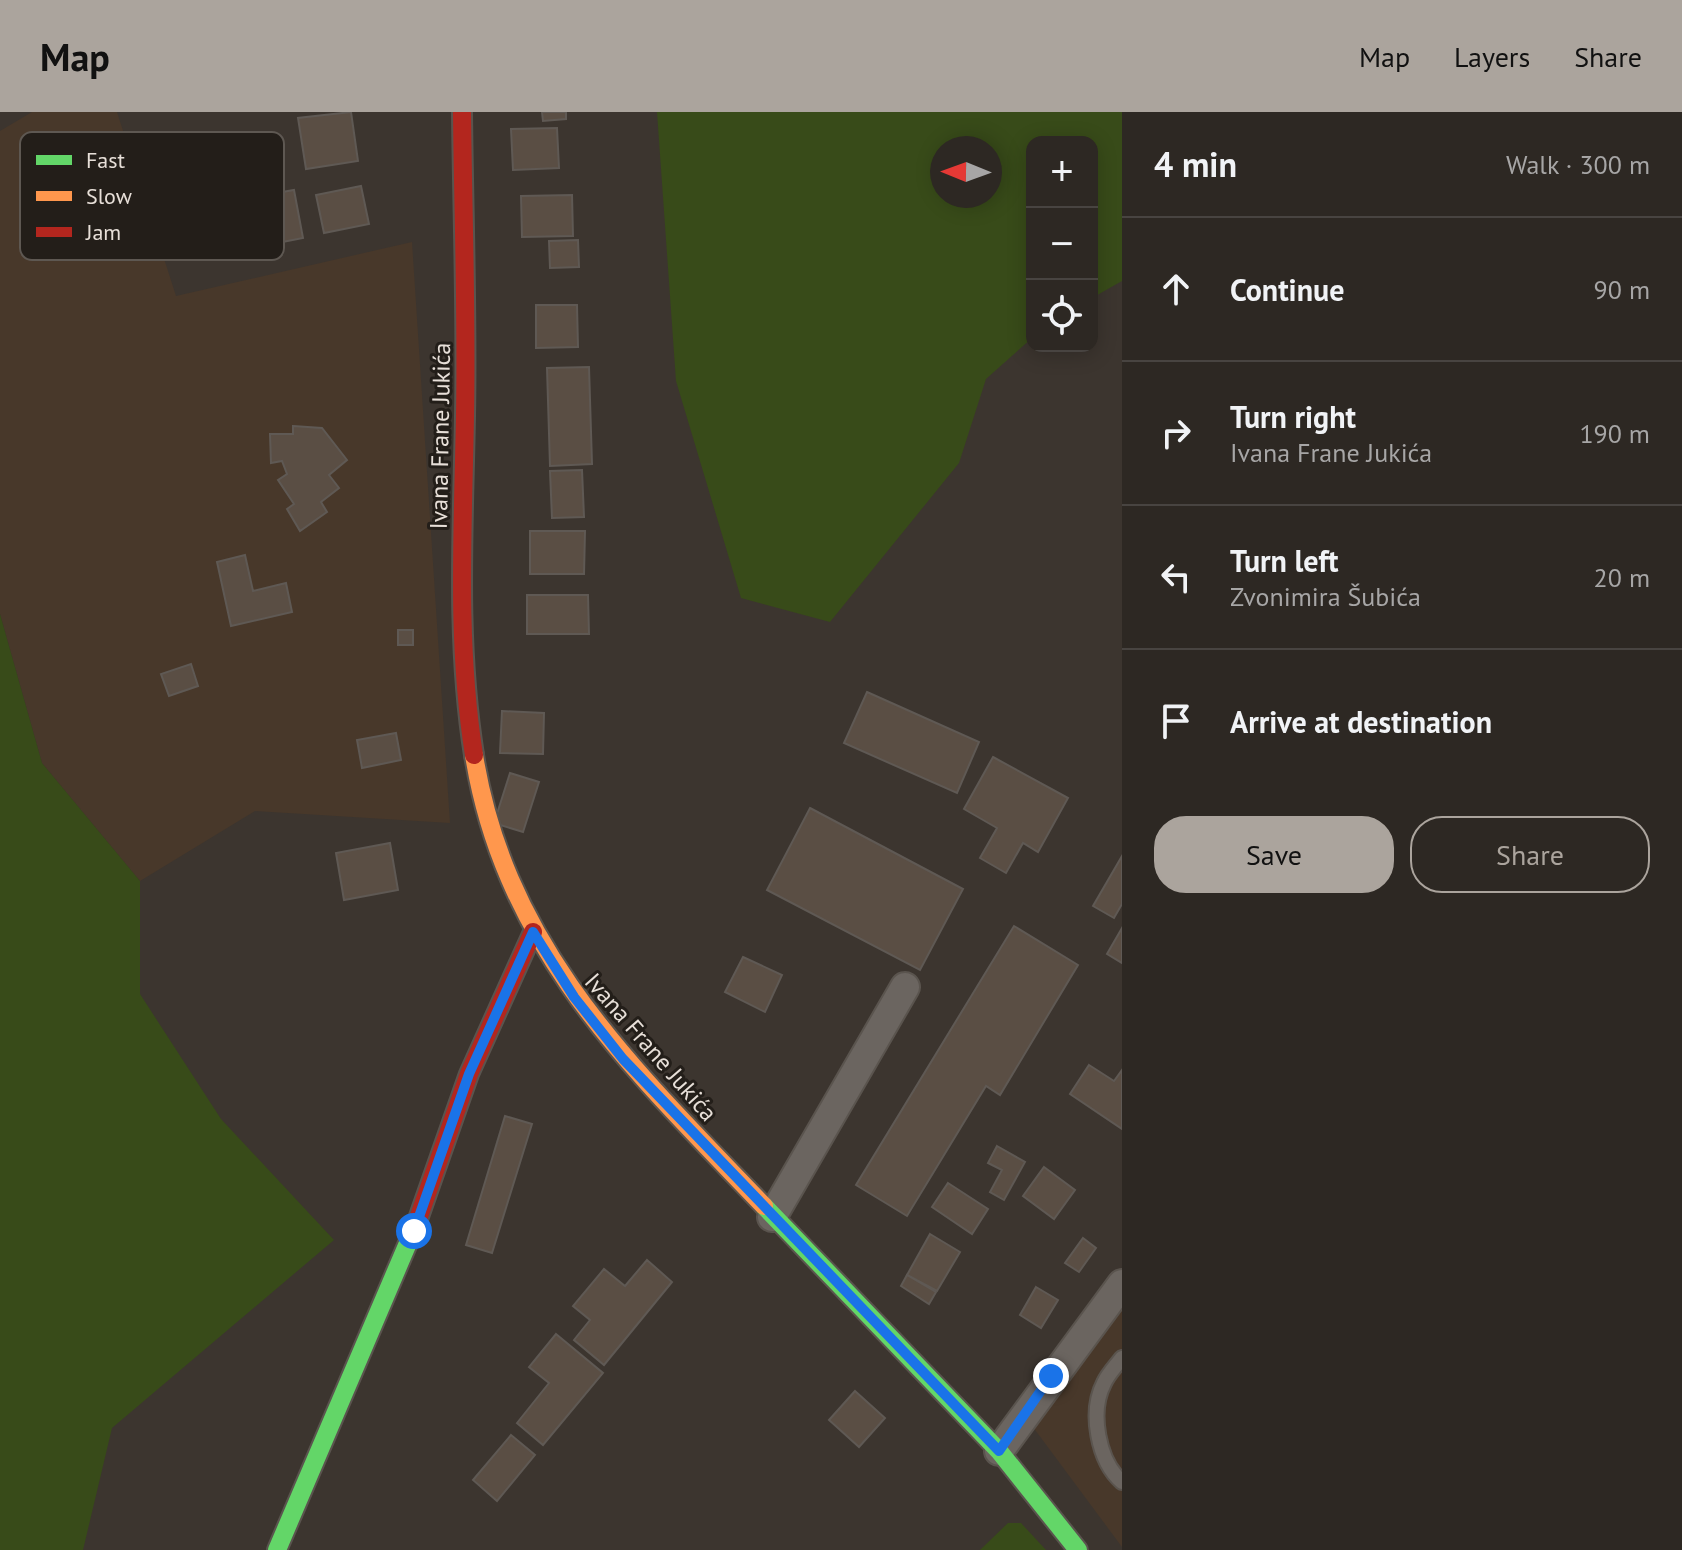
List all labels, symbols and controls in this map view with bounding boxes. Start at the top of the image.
text: Map [40,32,110,81]
text: Map [1359,38,1410,75]
text: Layers [1454,38,1530,75]
text: Share [1574,38,1642,75]
legend [20,132,284,260]
north arrow [930,136,1002,208]
map controls [1026,136,1098,352]
button: + [1026,136,1098,208]
text: 4 min [1154,142,1237,186]
text: Fast [86,146,126,174]
text: Walk · 300 m [1506,148,1650,181]
text: Slow [86,182,132,210]
button: − [1026,208,1098,280]
text: Jam [85,218,121,246]
icon: ahead [1154,267,1198,311]
text: Continue [1230,270,1344,309]
text: 90 m [1594,273,1650,306]
button: locate [1026,280,1098,352]
street label: Ivana Frane Jukića [423,342,457,530]
text: Turn right [1230,397,1356,436]
icon: right [1154,411,1198,455]
text: 190 m [1579,417,1650,450]
text: Ivana Frane Jukića [1230,436,1432,469]
text: Turn left [1230,541,1338,580]
icon: left [1154,555,1198,599]
text: 20 m [1594,561,1650,594]
text: Zvonimira Šubića [1230,580,1421,613]
icon: arrive [1154,699,1198,743]
text: Arrive at destination [1230,702,1492,741]
button: Save [1154,816,1394,893]
button: Share [1410,816,1650,893]
street label: Ivana Frane Jukića [578,966,724,1128]
route start [396,1213,432,1249]
route end [1033,1358,1069,1394]

